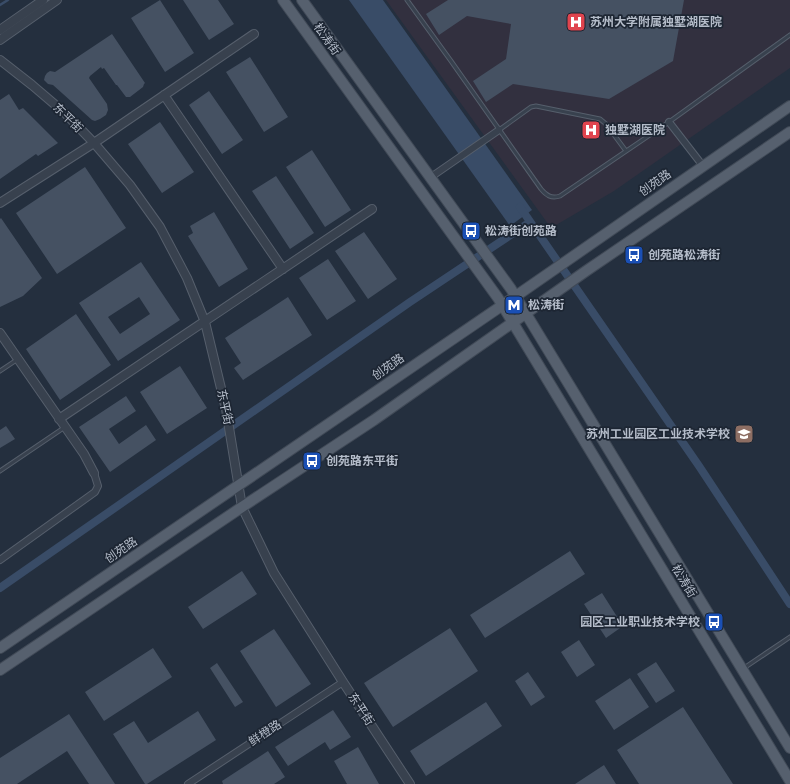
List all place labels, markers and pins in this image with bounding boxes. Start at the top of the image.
hospital icon: 苏州大学附属独墅湖医院 [565,11,587,33]
place label: 苏州大学附属独墅湖医院 [590,15,722,29]
hospital icon: 独墅湖医院 [580,119,602,141]
place label: 独墅湖医院 [605,123,665,137]
bus stop icon: 松涛街创苑路 [460,220,482,242]
place label: 松涛街创苑路 [485,224,557,238]
bus stop icon: 创苑路松涛街 [623,244,645,266]
place label: 创苑路松涛街 [648,248,720,262]
metro station icon: 松涛街 [503,294,525,316]
place label: 松涛街 [528,298,564,312]
school or university icon: 苏州工业园区工业技术学校 [733,423,755,445]
place label: 苏州工业园区工业技术学校 [586,427,730,441]
bus stop icon: 创苑路东平街 [301,450,323,472]
place label: 创苑路东平街 [326,454,398,468]
bus stop icon: 园区工业职业技术学校 [703,611,725,633]
place label: 园区工业职业技术学校 [580,615,700,629]

